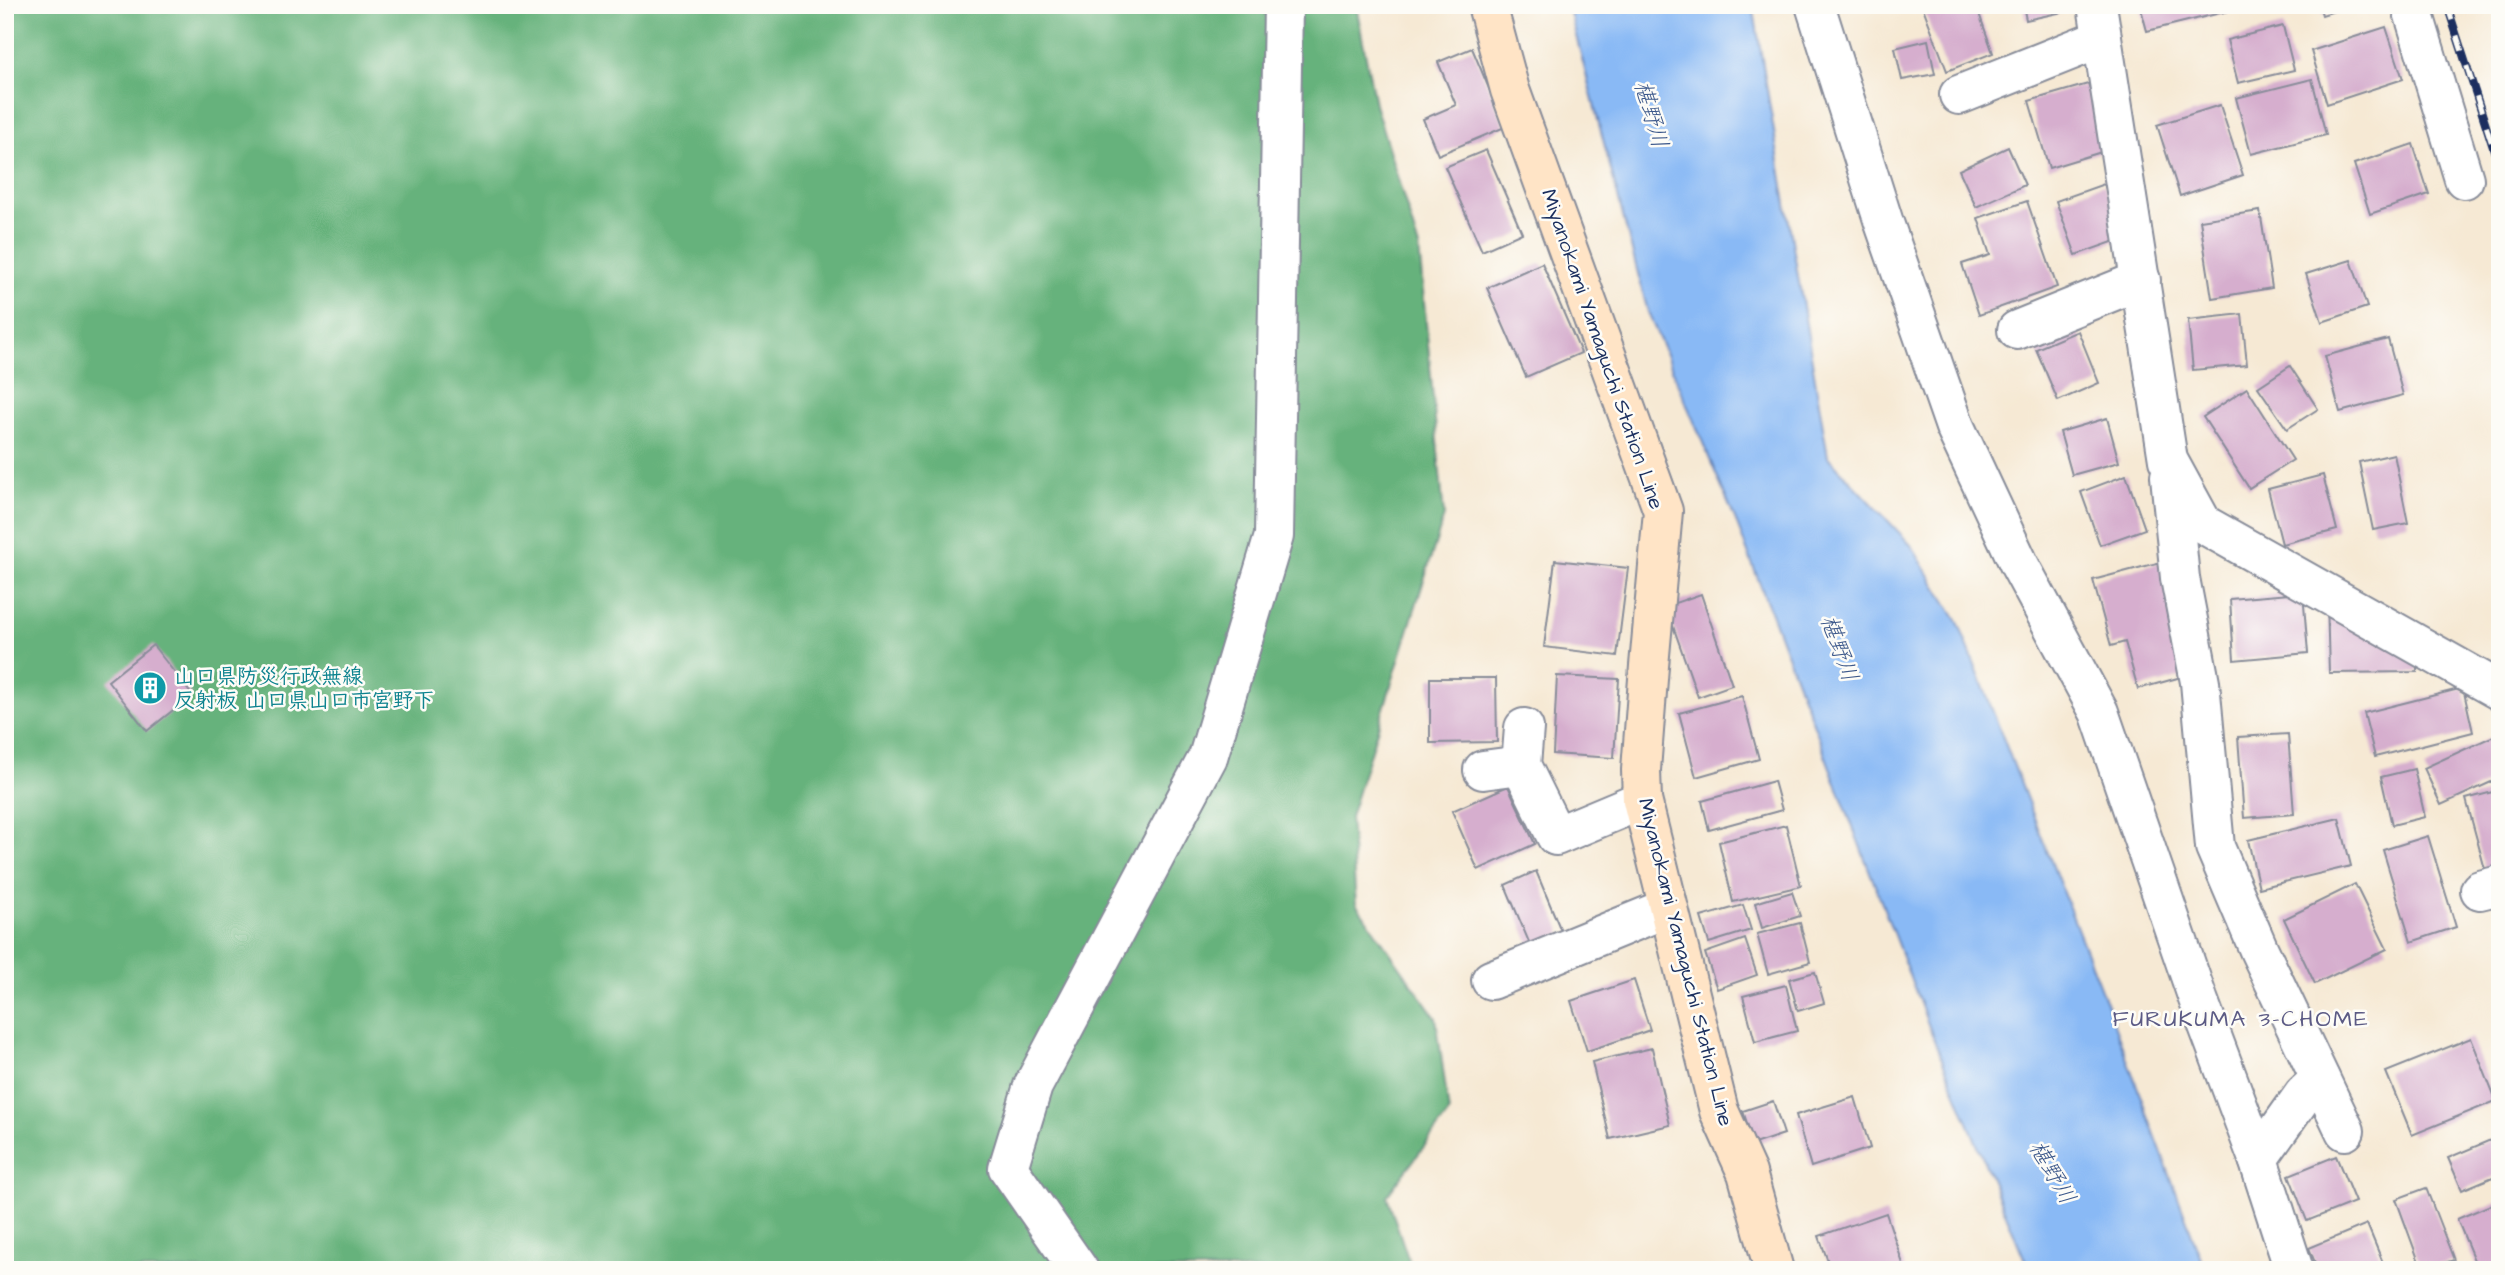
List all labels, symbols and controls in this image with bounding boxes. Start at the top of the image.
water label: 椹野川 [1626,77,1676,152]
street label: Miyanokami Yamaguchi Station Line [1532,185,1671,514]
water label: 椹野川 [1812,610,1866,686]
place label: 山口県防災行政無線 反射板 山口県山口市宮野下 [174,662,434,715]
building icon: 山口県防災行政無線 反射板 山口県山口市宮野下 [131,669,169,707]
street label: Miyanokami Yamaguchi Station Line [1629,795,1740,1130]
district label: FURUKUMA 3-CHOME [2112,1003,2370,1035]
water label: 椹野川 [2021,1135,2083,1210]

